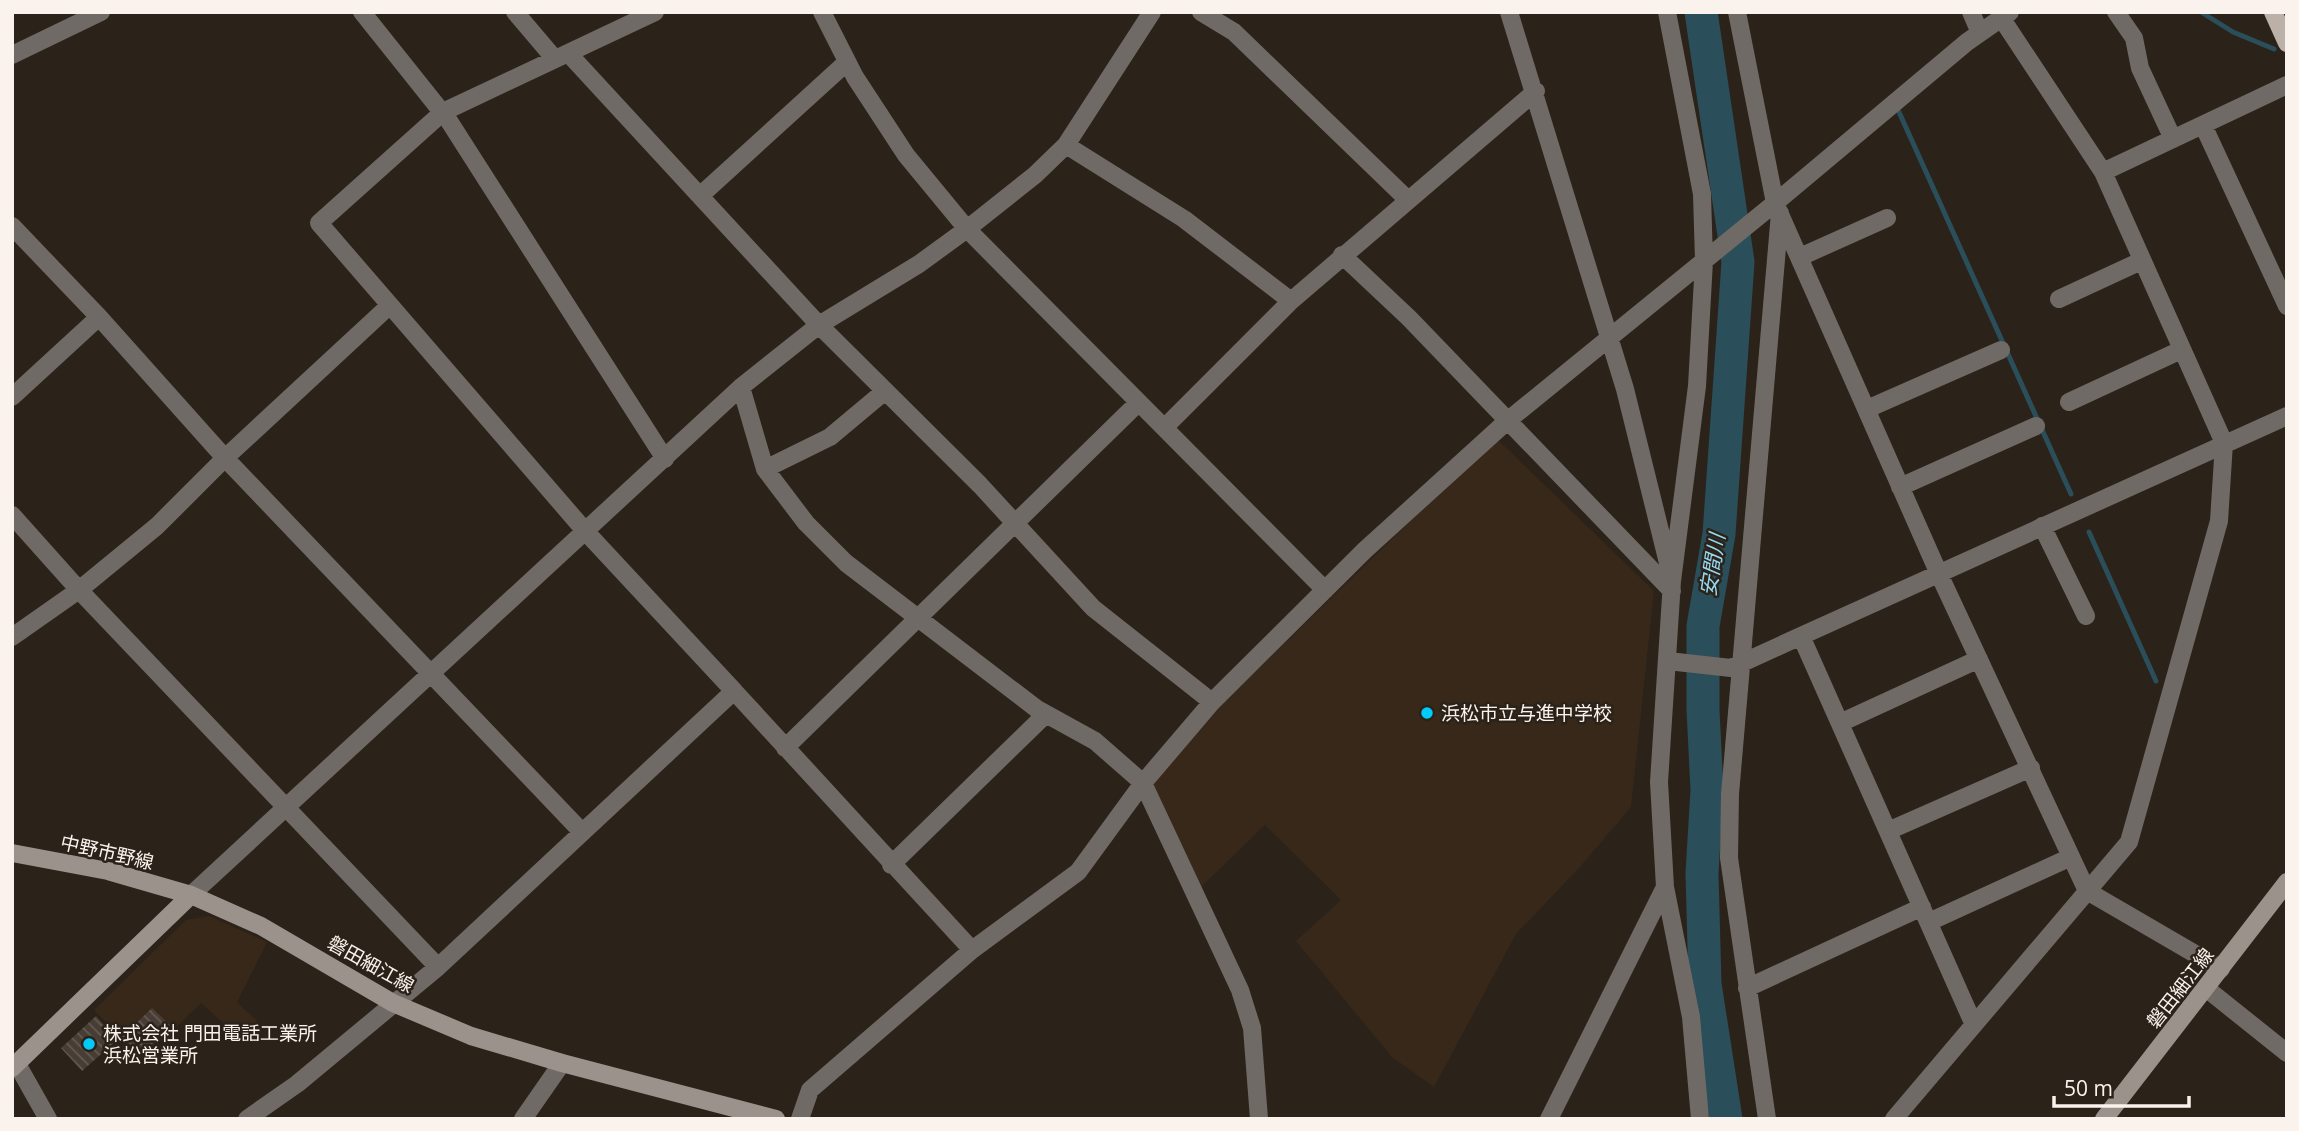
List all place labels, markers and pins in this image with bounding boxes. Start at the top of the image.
place label: 浜松市立与進中学校 [1441,700,1612,726]
marker: 浜松市立与進中学校 [1419,705,1435,721]
place label: 株式会社 門田電話工業所 浜松営業所 [103,1020,317,1068]
marker: 株式会社 門田電話工業所 浜松営業所 [81,1036,97,1052]

